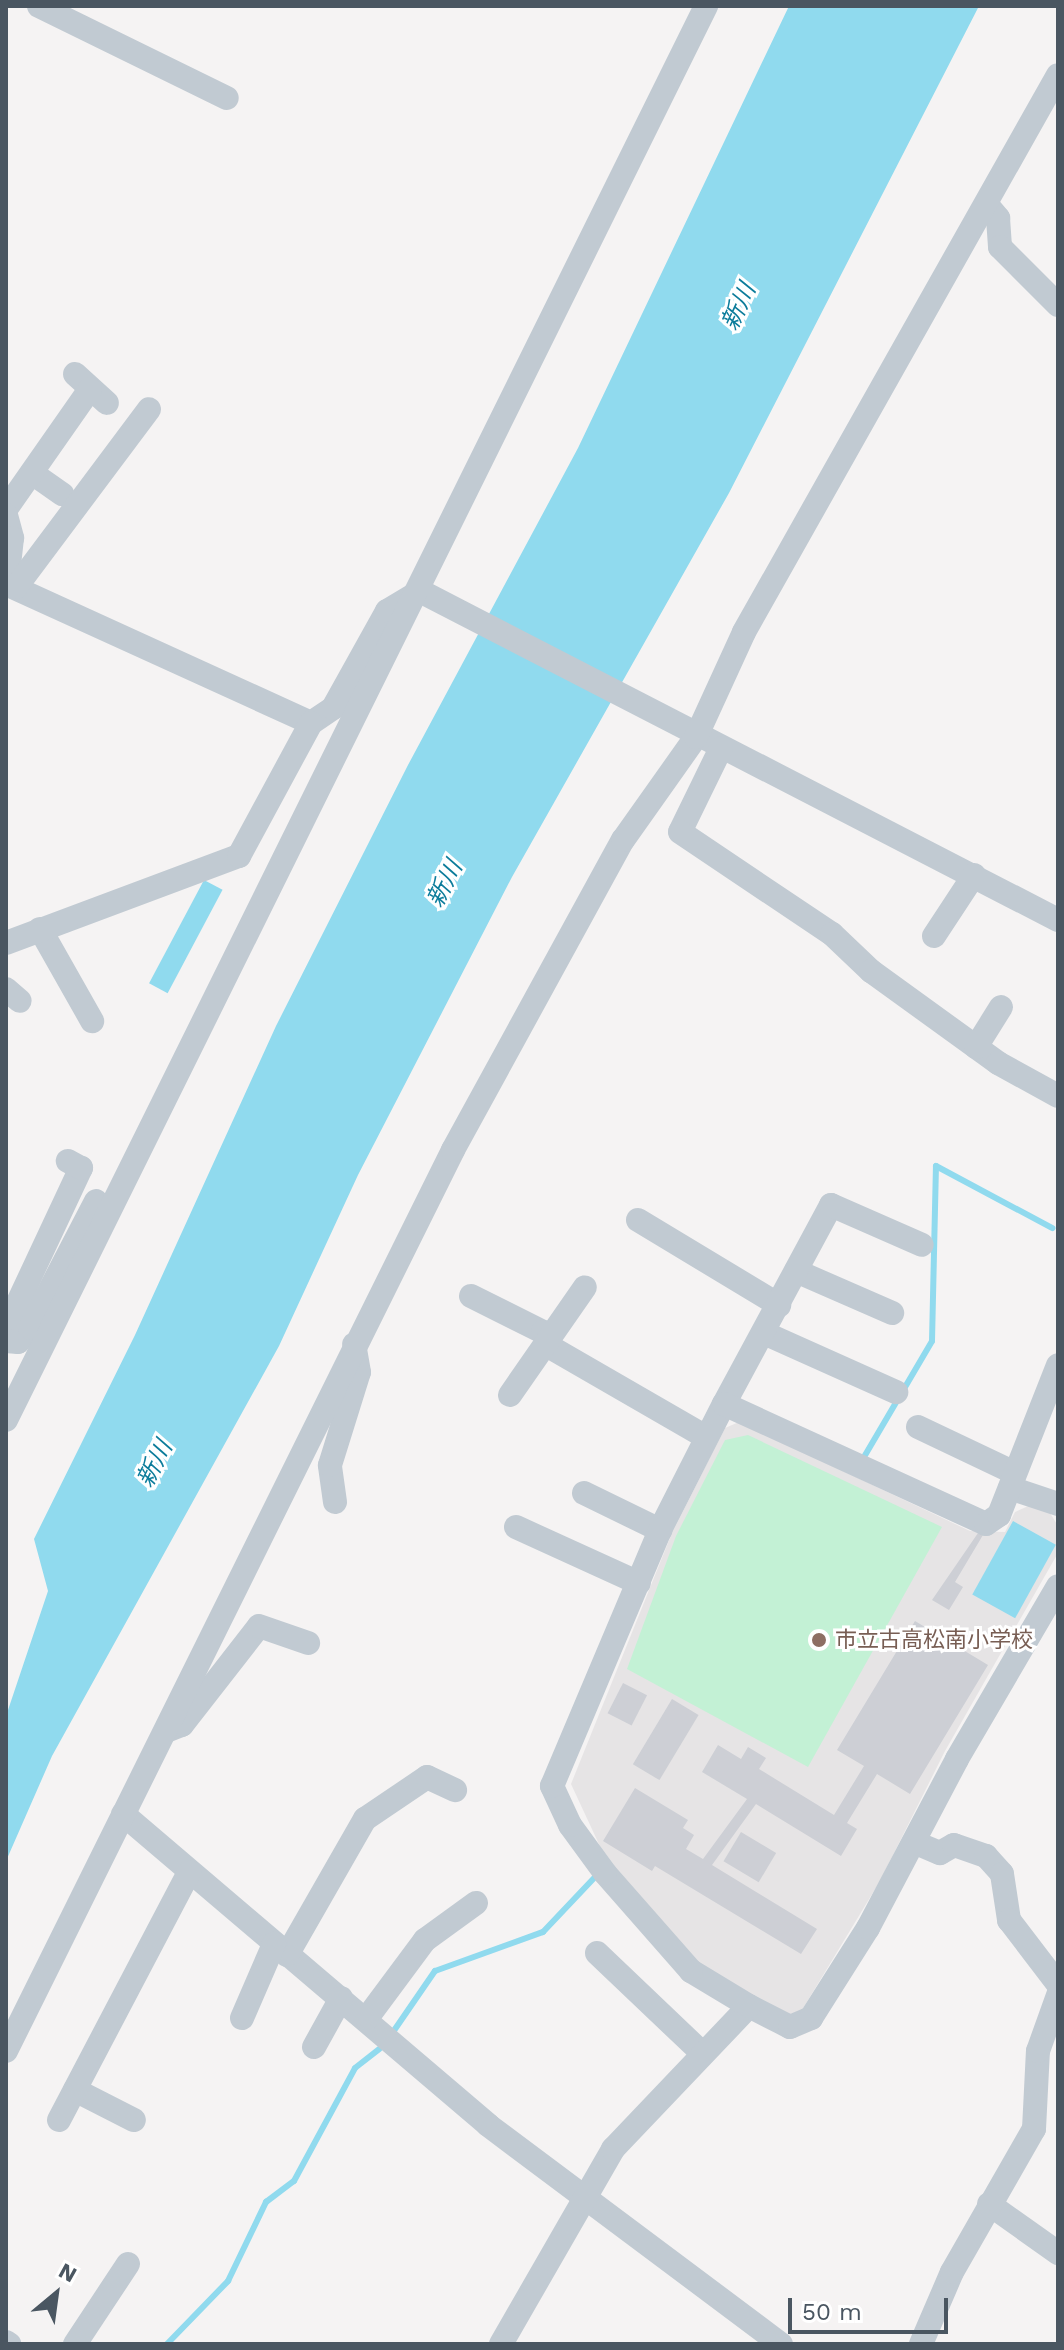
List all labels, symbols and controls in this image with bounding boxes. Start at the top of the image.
water label: 新川 [716,279,762,335]
water label: 新川 [421,856,469,912]
water label: 新川 [131,1436,179,1492]
place label: 市立古高松南小学校 [835,1627,1033,1653]
marker: 市立古高松南小学校 [810,1631,828,1649]
north arrow [16,2254,96,2334]
text: N [55,2258,81,2287]
scale bar [792,2282,952,2332]
text: 50 m [802,2298,862,2326]

